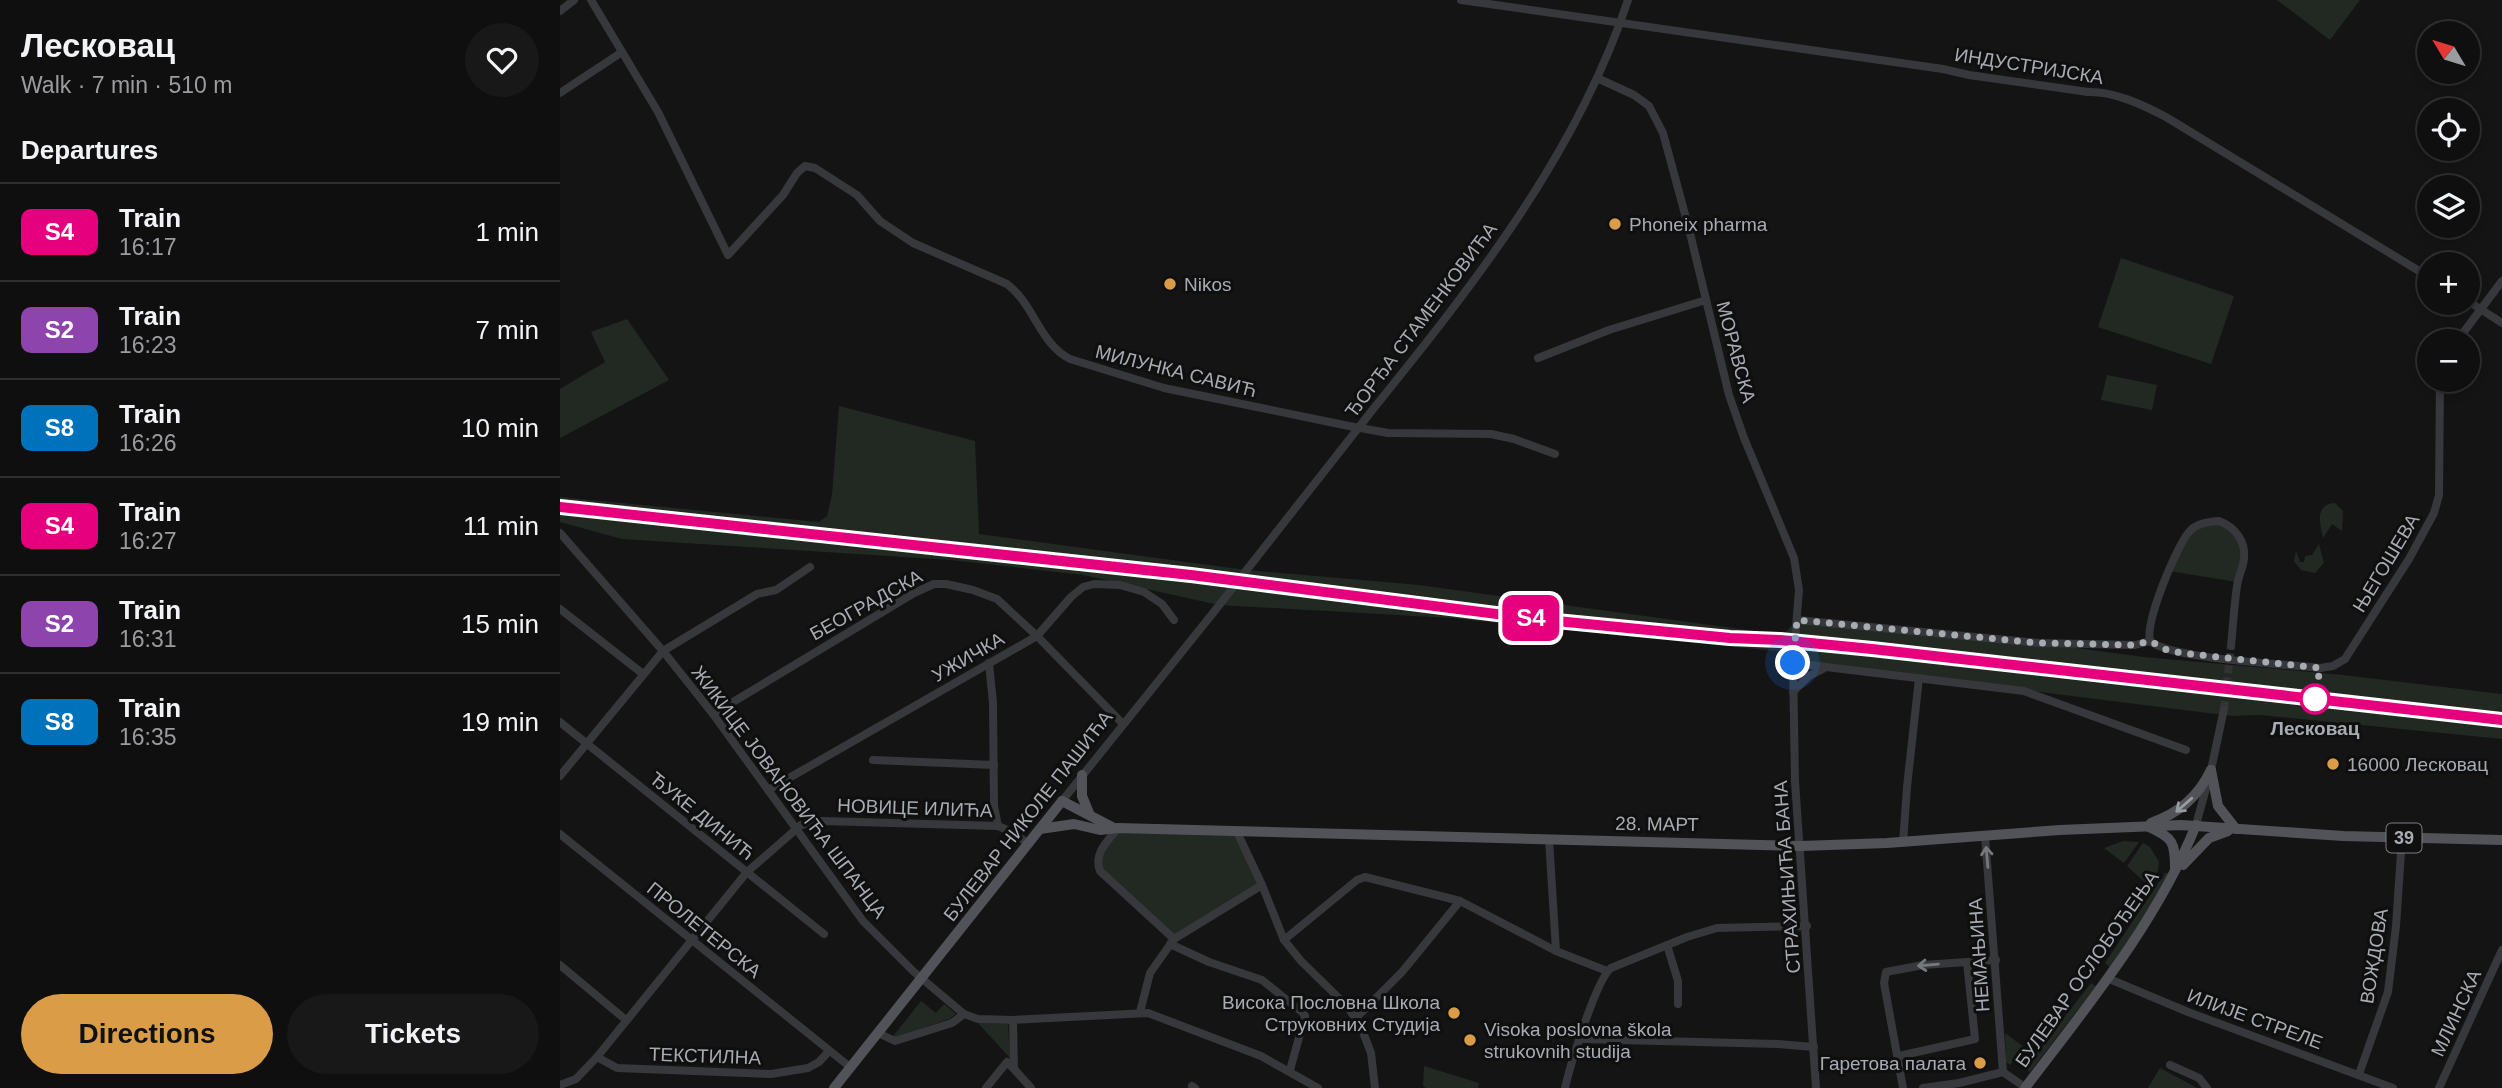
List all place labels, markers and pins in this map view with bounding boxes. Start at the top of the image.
place label: Phoneix pharma [1629,214,1768,235]
marker: Phoneix pharma [1607,216,1623,232]
place label: Nikos [1184,274,1232,295]
marker: Nikos [1162,276,1178,292]
marker: Лесковац [2300,684,2330,714]
place label: Лесковац [2271,718,2360,739]
place label: 16000 Лесковац [2347,754,2488,775]
marker: 16000 Лесковац [2325,756,2341,772]
place label: Висока Пословна Школа Струковних Студија [1222,992,1440,1035]
marker: Висока Пословна Школа Струковних Студија [1446,1005,1462,1021]
place label: Visoka poslovna škola strukovnih studija [1484,1019,1672,1062]
marker: Visoka poslovna škola strukovnih studija [1462,1032,1478,1048]
place label: Гаретова палата [1820,1053,1966,1074]
marker: Гаретова палата [1972,1055,1988,1071]

